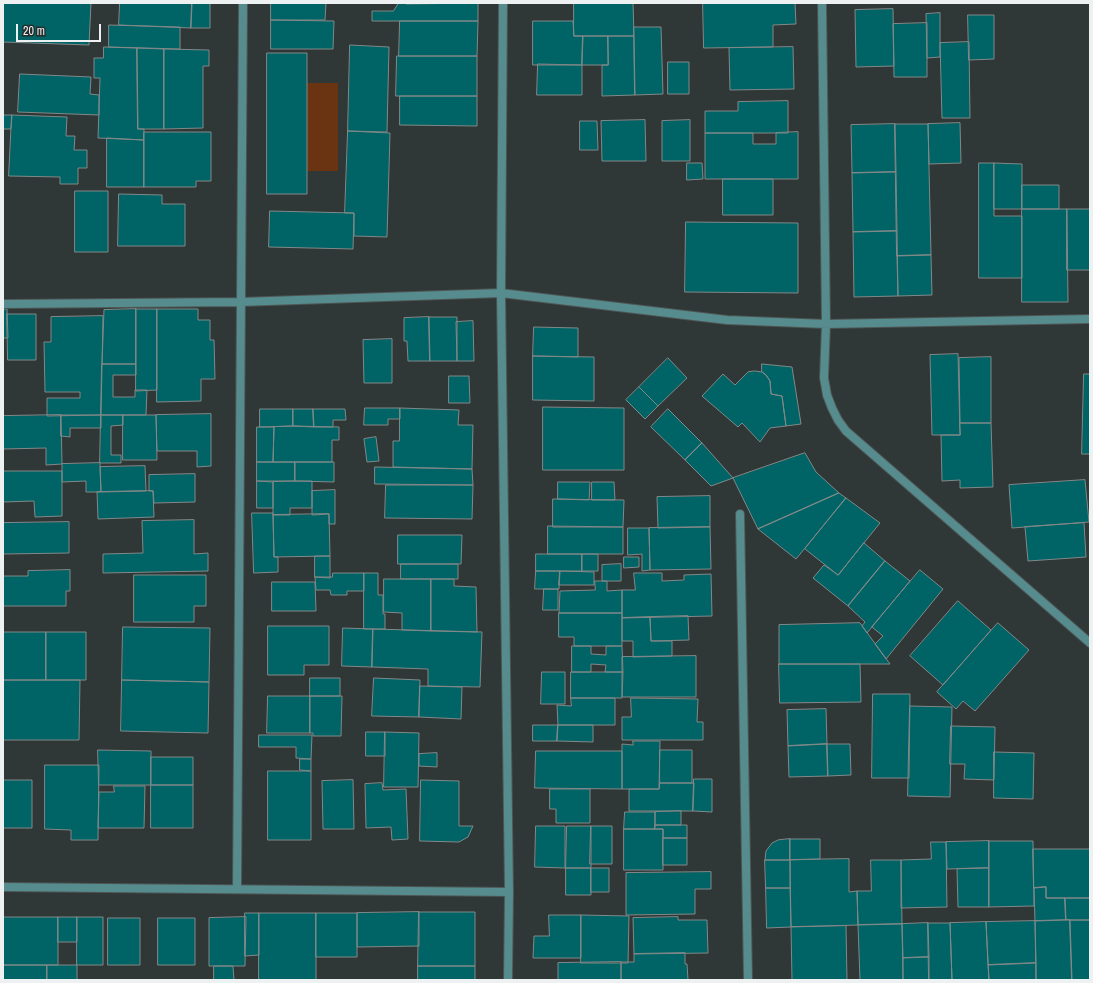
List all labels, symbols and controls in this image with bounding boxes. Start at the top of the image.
scale bar [18,16,103,42]
text: 20 m [23,23,45,39]

